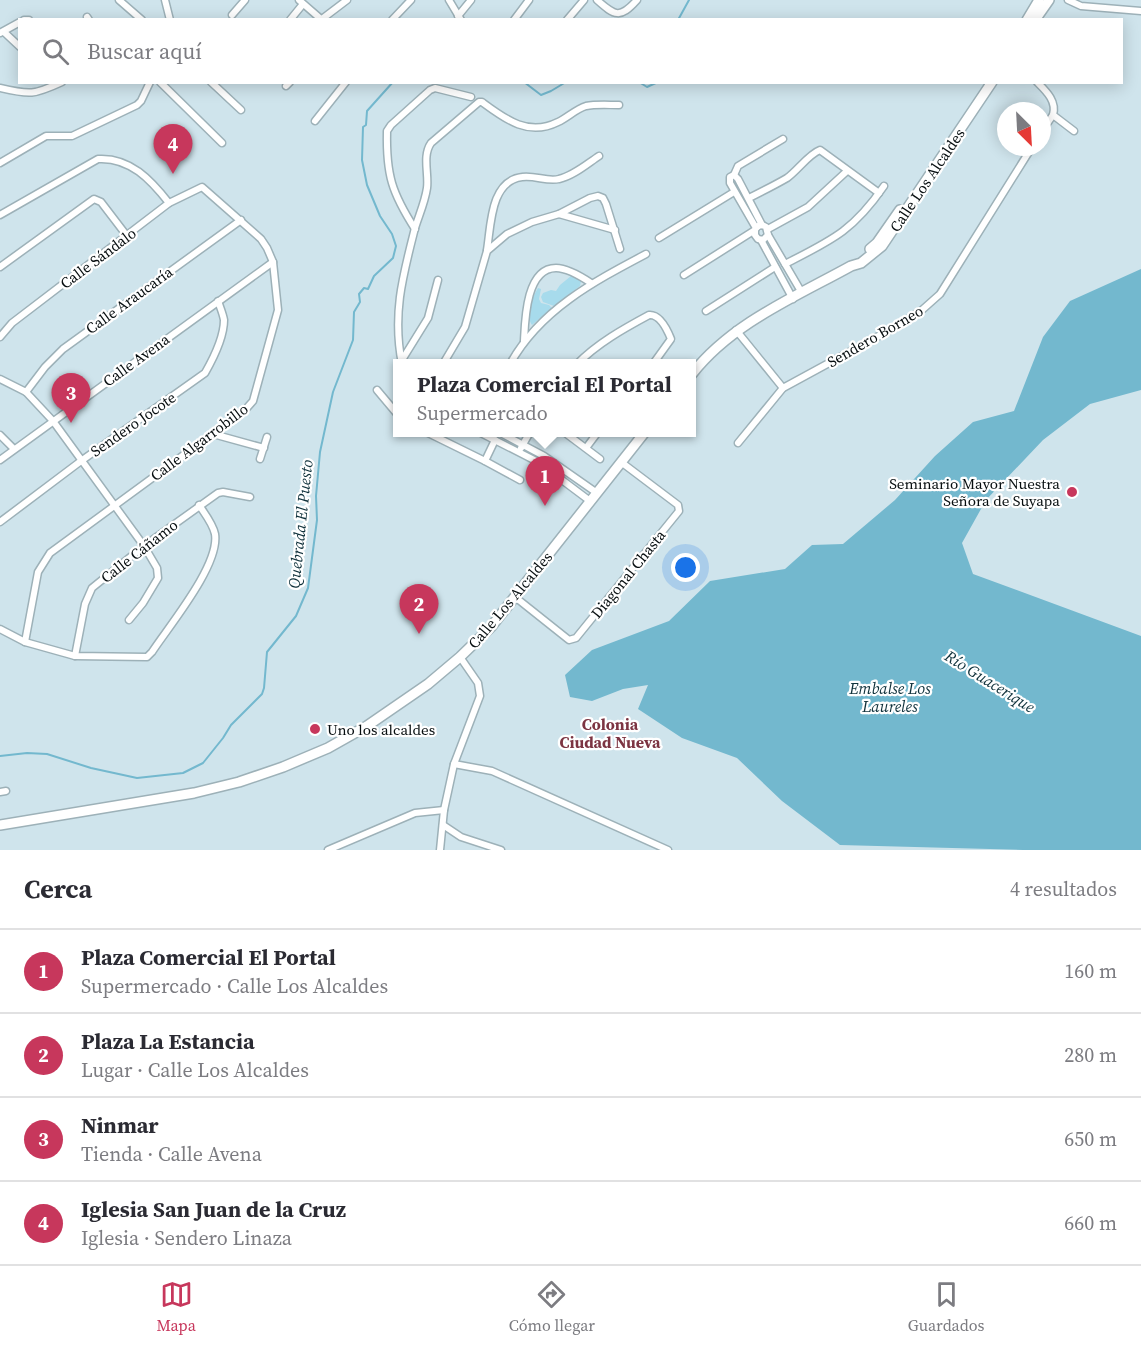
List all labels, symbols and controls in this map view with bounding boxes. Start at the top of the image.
search box [18,18,1123,84]
icon: search [39,35,72,68]
text: Buscar aquí [87,36,202,66]
north arrow [997,102,1051,156]
pin: 4 [154,124,192,174]
street label: Calle Los Alcaldes [884,124,970,236]
street label: Calle Sándalo [56,222,140,294]
street label: Calle Araucaría [81,261,177,339]
street label: Sendero Borneo [823,300,927,372]
street label: Calle Avena [98,328,174,391]
popup [393,359,696,437]
text: Plaza Comercial El Portal [417,369,672,399]
pin: 3 [52,374,90,423]
street label: Sendero Jocote [86,387,180,461]
street label: Calle Algarrobillo [146,398,252,486]
text: Supermercado [417,399,548,427]
pin: 1 [526,456,564,506]
water label: Quebrada El Puesto [282,458,318,589]
place label: Seminario Mayor Nuestra Señora de Suyapa [889,473,1060,511]
marker: Seminario Mayor Nuestra Señora de Suyapa [1065,485,1079,499]
street label: Calle Cáñamo [96,514,182,588]
street label: Diagonal Chasta [586,525,670,623]
street label: Calle Los Alcaldes [463,547,557,653]
your location [671,553,700,582]
pin: 2 [400,584,438,634]
water label: Río Guacerique [940,644,1040,718]
water label: Embalse Los Laureles [848,677,931,717]
district label: Colonia Ciudad Nueva [559,713,661,753]
place label: Uno los alcaldes [327,719,435,740]
marker: Uno los alcaldes [308,722,322,736]
text: Cerca [24,871,92,907]
text: 4 resultados [1010,875,1117,903]
text: Plaza Comercial El Portal [81,942,336,972]
text: 1 [38,957,49,985]
text: 160 m [1064,957,1117,985]
text: Supermercado · Calle Los Alcaldes [81,972,388,1000]
text: Plaza La Estancia [81,1026,255,1056]
text: 2 [38,1041,49,1069]
text: 280 m [1064,1041,1117,1069]
text: Lugar · Calle Los Alcaldes [81,1056,309,1084]
text: Ninmar [81,1110,159,1140]
text: 3 [38,1125,49,1153]
text: 650 m [1064,1125,1117,1153]
text: Tienda · Calle Avena [81,1140,262,1168]
text: Iglesia San Juan de la Cruz [81,1194,346,1224]
text: 4 [38,1209,49,1237]
text: 660 m [1064,1209,1117,1237]
text: Iglesia · Sendero Linaza [81,1224,292,1252]
tab: Mapa [156,1278,196,1336]
tab: Cómo llegar [509,1278,595,1336]
tab: Guardados [908,1278,985,1336]

